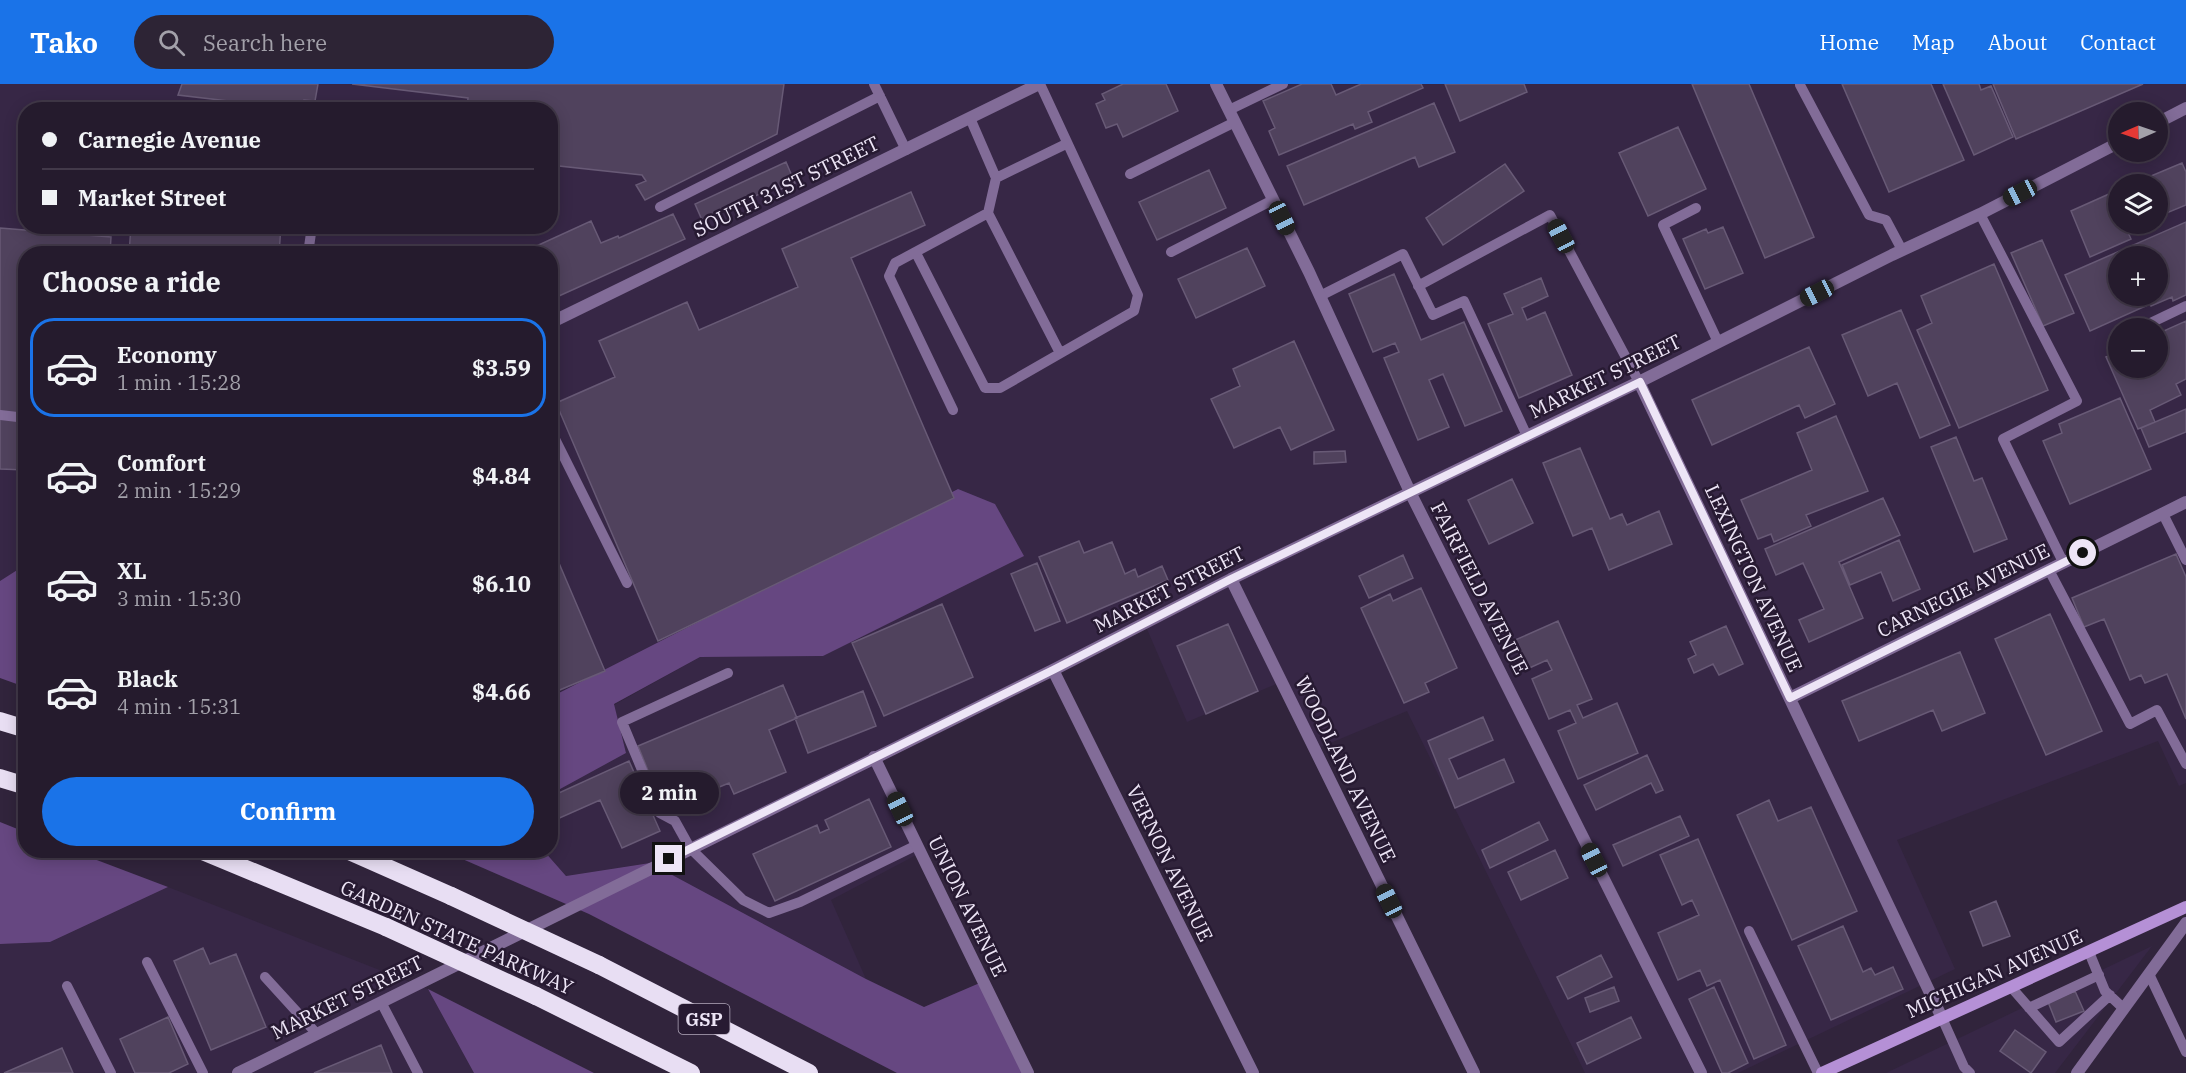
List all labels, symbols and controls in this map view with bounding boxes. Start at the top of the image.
search box [134,15,554,69]
text: Tako [30,24,98,61]
icon: search [155,26,188,59]
text: Search here [203,28,327,57]
text: Home [1819,28,1879,56]
text: Map [1912,28,1955,56]
text: About [1988,28,2047,56]
text: Contact [2080,28,2156,56]
north arrow [2108,102,2168,162]
map controls [2108,102,2168,378]
text: Carnegie Avenue [78,125,261,154]
street label: SOUTH 31ST STREET [688,129,884,243]
button: layers [2108,174,2168,234]
car [2000,177,2040,209]
text: Market Street [78,183,226,212]
car [1266,198,1298,238]
car [1545,216,1577,256]
button: + [2108,246,2168,306]
text: Choose a ride [42,264,221,299]
car [1797,277,1837,309]
button: − [2108,318,2168,378]
street label: MARKET STREET [1525,328,1685,424]
text: Economy [117,340,217,369]
icon: car [45,341,99,395]
text: $3.59 [472,353,531,382]
text: 1 min · 15:28 [117,369,241,396]
text: Comfort [117,448,206,477]
icon: car [45,449,99,503]
text: $4.84 [472,461,531,490]
text: 2 min · 15:29 [117,477,241,504]
street label: LEXINGTON AVENUE [1699,480,1809,676]
street label: FAIRFIELD AVENUE [1425,497,1535,679]
street label: CARNEGIE AVENUE [1872,536,2054,644]
street label: MARKET STREET [1089,539,1249,639]
route start [2069,539,2096,566]
text: XL [117,556,147,585]
icon: car [45,557,99,611]
text: $6.10 [472,569,531,598]
text: 3 min · 15:30 [117,585,241,612]
text: Black [117,664,178,693]
icon: car [45,665,99,719]
street label: WOODLAND AVENUE [1289,671,1403,867]
text: $4.66 [472,677,531,706]
text: 4 min · 15:31 [117,693,241,720]
callout: 2 min [620,772,718,814]
button: Confirm [42,777,534,846]
text: 2 min [642,779,698,806]
street label: VERNON AVENUE [1120,780,1220,946]
car [884,789,916,829]
street label: UNION AVENUE [922,831,1014,981]
car [1578,840,1610,880]
route end [655,845,682,872]
street label: GARDEN STATE PARKWAY [336,873,578,1001]
car [1373,881,1405,921]
street label: MICHIGAN AVENUE [1902,922,2086,1024]
street label: MARKET STREET [267,949,427,1045]
road number: GSP [678,1004,730,1034]

